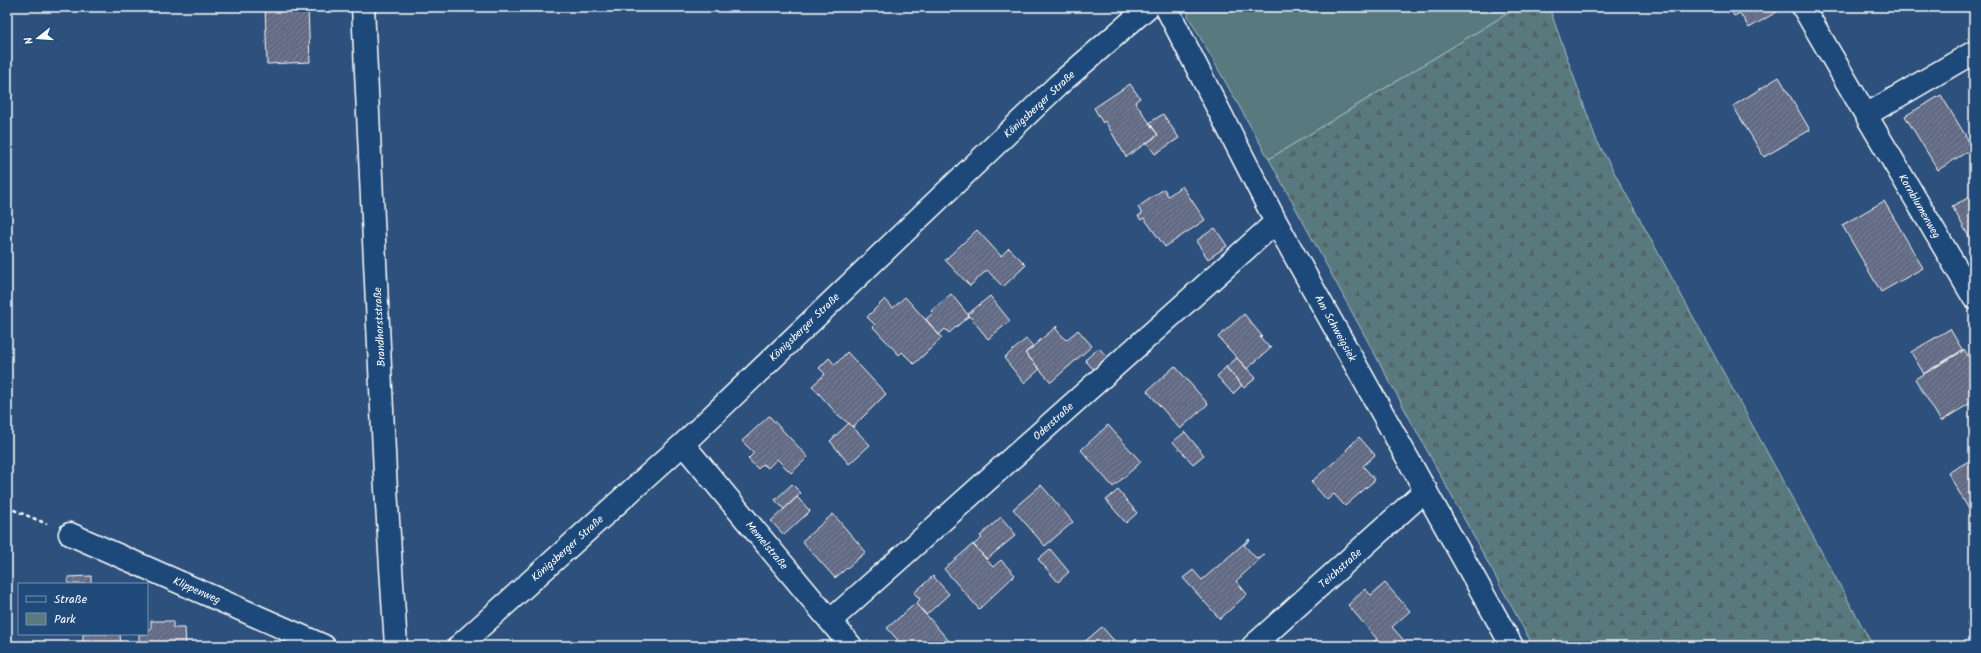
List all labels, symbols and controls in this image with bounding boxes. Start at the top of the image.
north arrow [18,18,58,58]
text: N [20,35,39,47]
street label: Königsberger Straße [1000,66,1080,143]
street label: Kornblumenweg [1893,171,1945,242]
street label: Brandhorststraße [369,287,391,367]
street label: Königsberger Straße [765,289,844,366]
street label: Am Schweigsiek [1309,292,1361,366]
street label: Oderstraße [1029,398,1078,445]
street label: Königsberger Straße [527,511,608,586]
street label: Memelstraße [740,517,792,574]
street label: Teichstraße [1315,544,1367,593]
street label: Klippenweg [170,572,223,609]
legend [18,583,148,635]
text: Straße [54,590,88,609]
text: Park [54,610,76,629]

